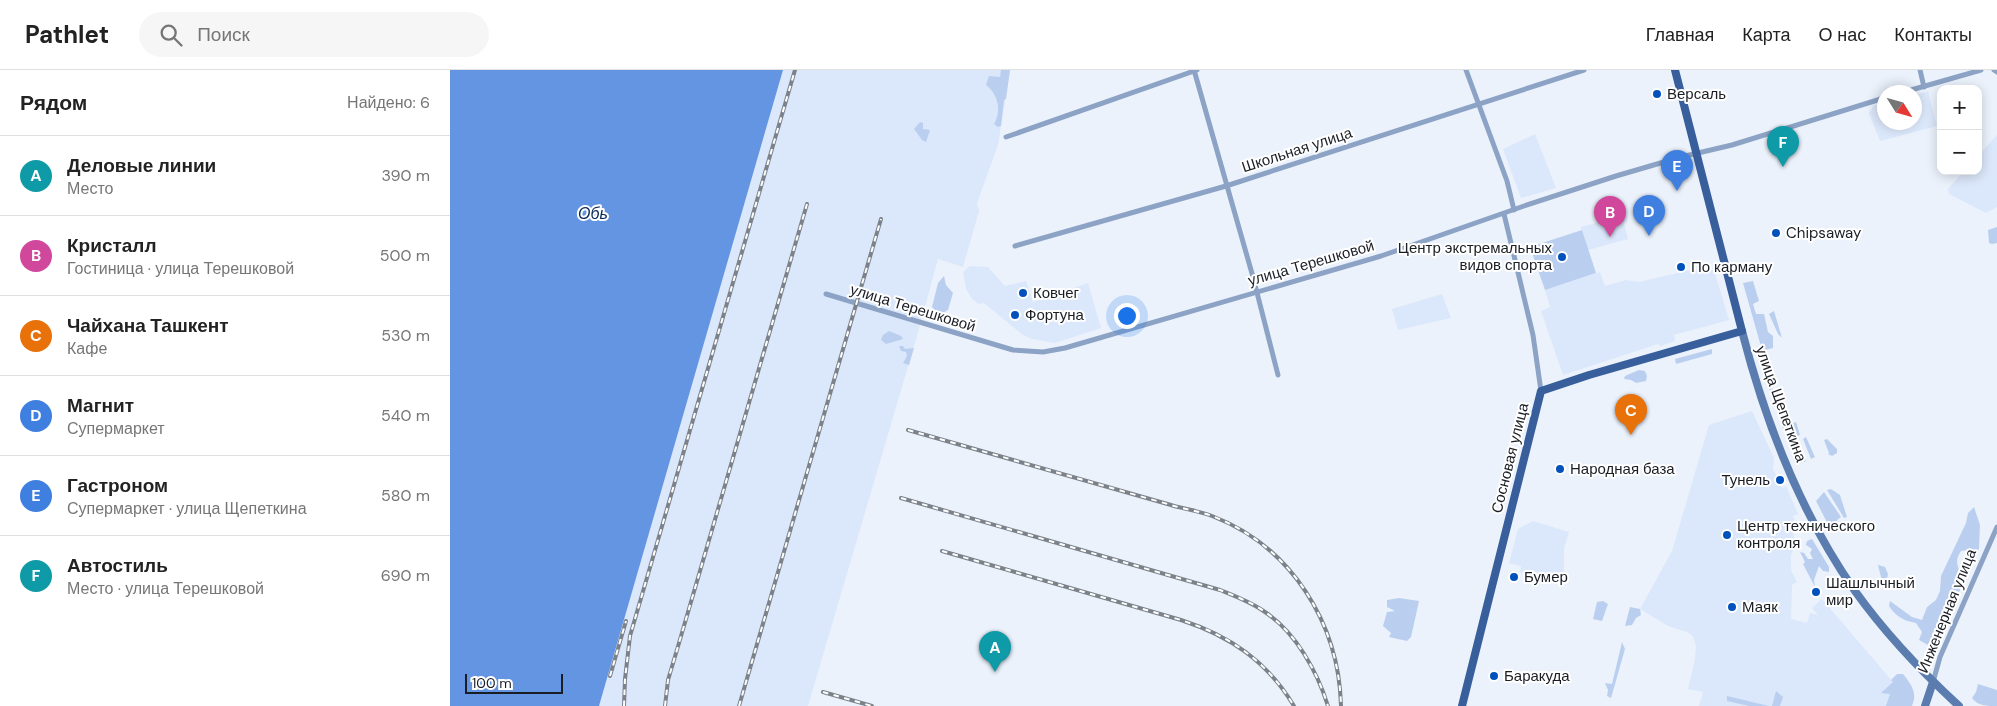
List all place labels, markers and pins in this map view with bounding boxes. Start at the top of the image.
place label: Версаль [1667,84,1726,104]
marker: Версаль [1651,88,1663,100]
pin: F [1767,126,1799,167]
pin: E [1661,150,1693,191]
pin: D [1633,195,1665,236]
pin: B [1594,196,1626,237]
place label: Chipsaway [1786,223,1862,243]
marker: Chipsaway [1770,227,1782,239]
place label: Центр экстремальных видов спорта [1398,238,1553,275]
marker: Центр экстремальных видов спорта [1556,251,1568,263]
place label: По карману [1691,257,1773,277]
marker: По карману [1675,261,1687,273]
place label: Ковчег [1033,283,1080,303]
marker: Ковчег [1017,287,1029,299]
place label: Фортуна [1025,305,1085,325]
marker: Фортуна [1009,309,1021,321]
pin: C [1615,394,1647,435]
place label: Народная база [1570,459,1675,479]
marker: Народная база [1554,463,1566,475]
place label: Тунель [1721,470,1770,490]
marker: Тунель [1774,474,1786,486]
place label: Центр технического контроля [1737,516,1875,553]
marker: Центр технического контроля [1721,529,1733,541]
place label: Бумер [1524,567,1568,587]
marker: Бумер [1508,571,1520,583]
place label: Шашлычный мир [1826,573,1915,610]
marker: Шашлычный мир [1810,586,1822,598]
place label: Маяк [1742,597,1778,617]
marker: Маяк [1726,601,1738,613]
pin: A [979,631,1011,672]
place label: Баракуда [1504,666,1570,686]
marker: Баракуда [1488,670,1500,682]

